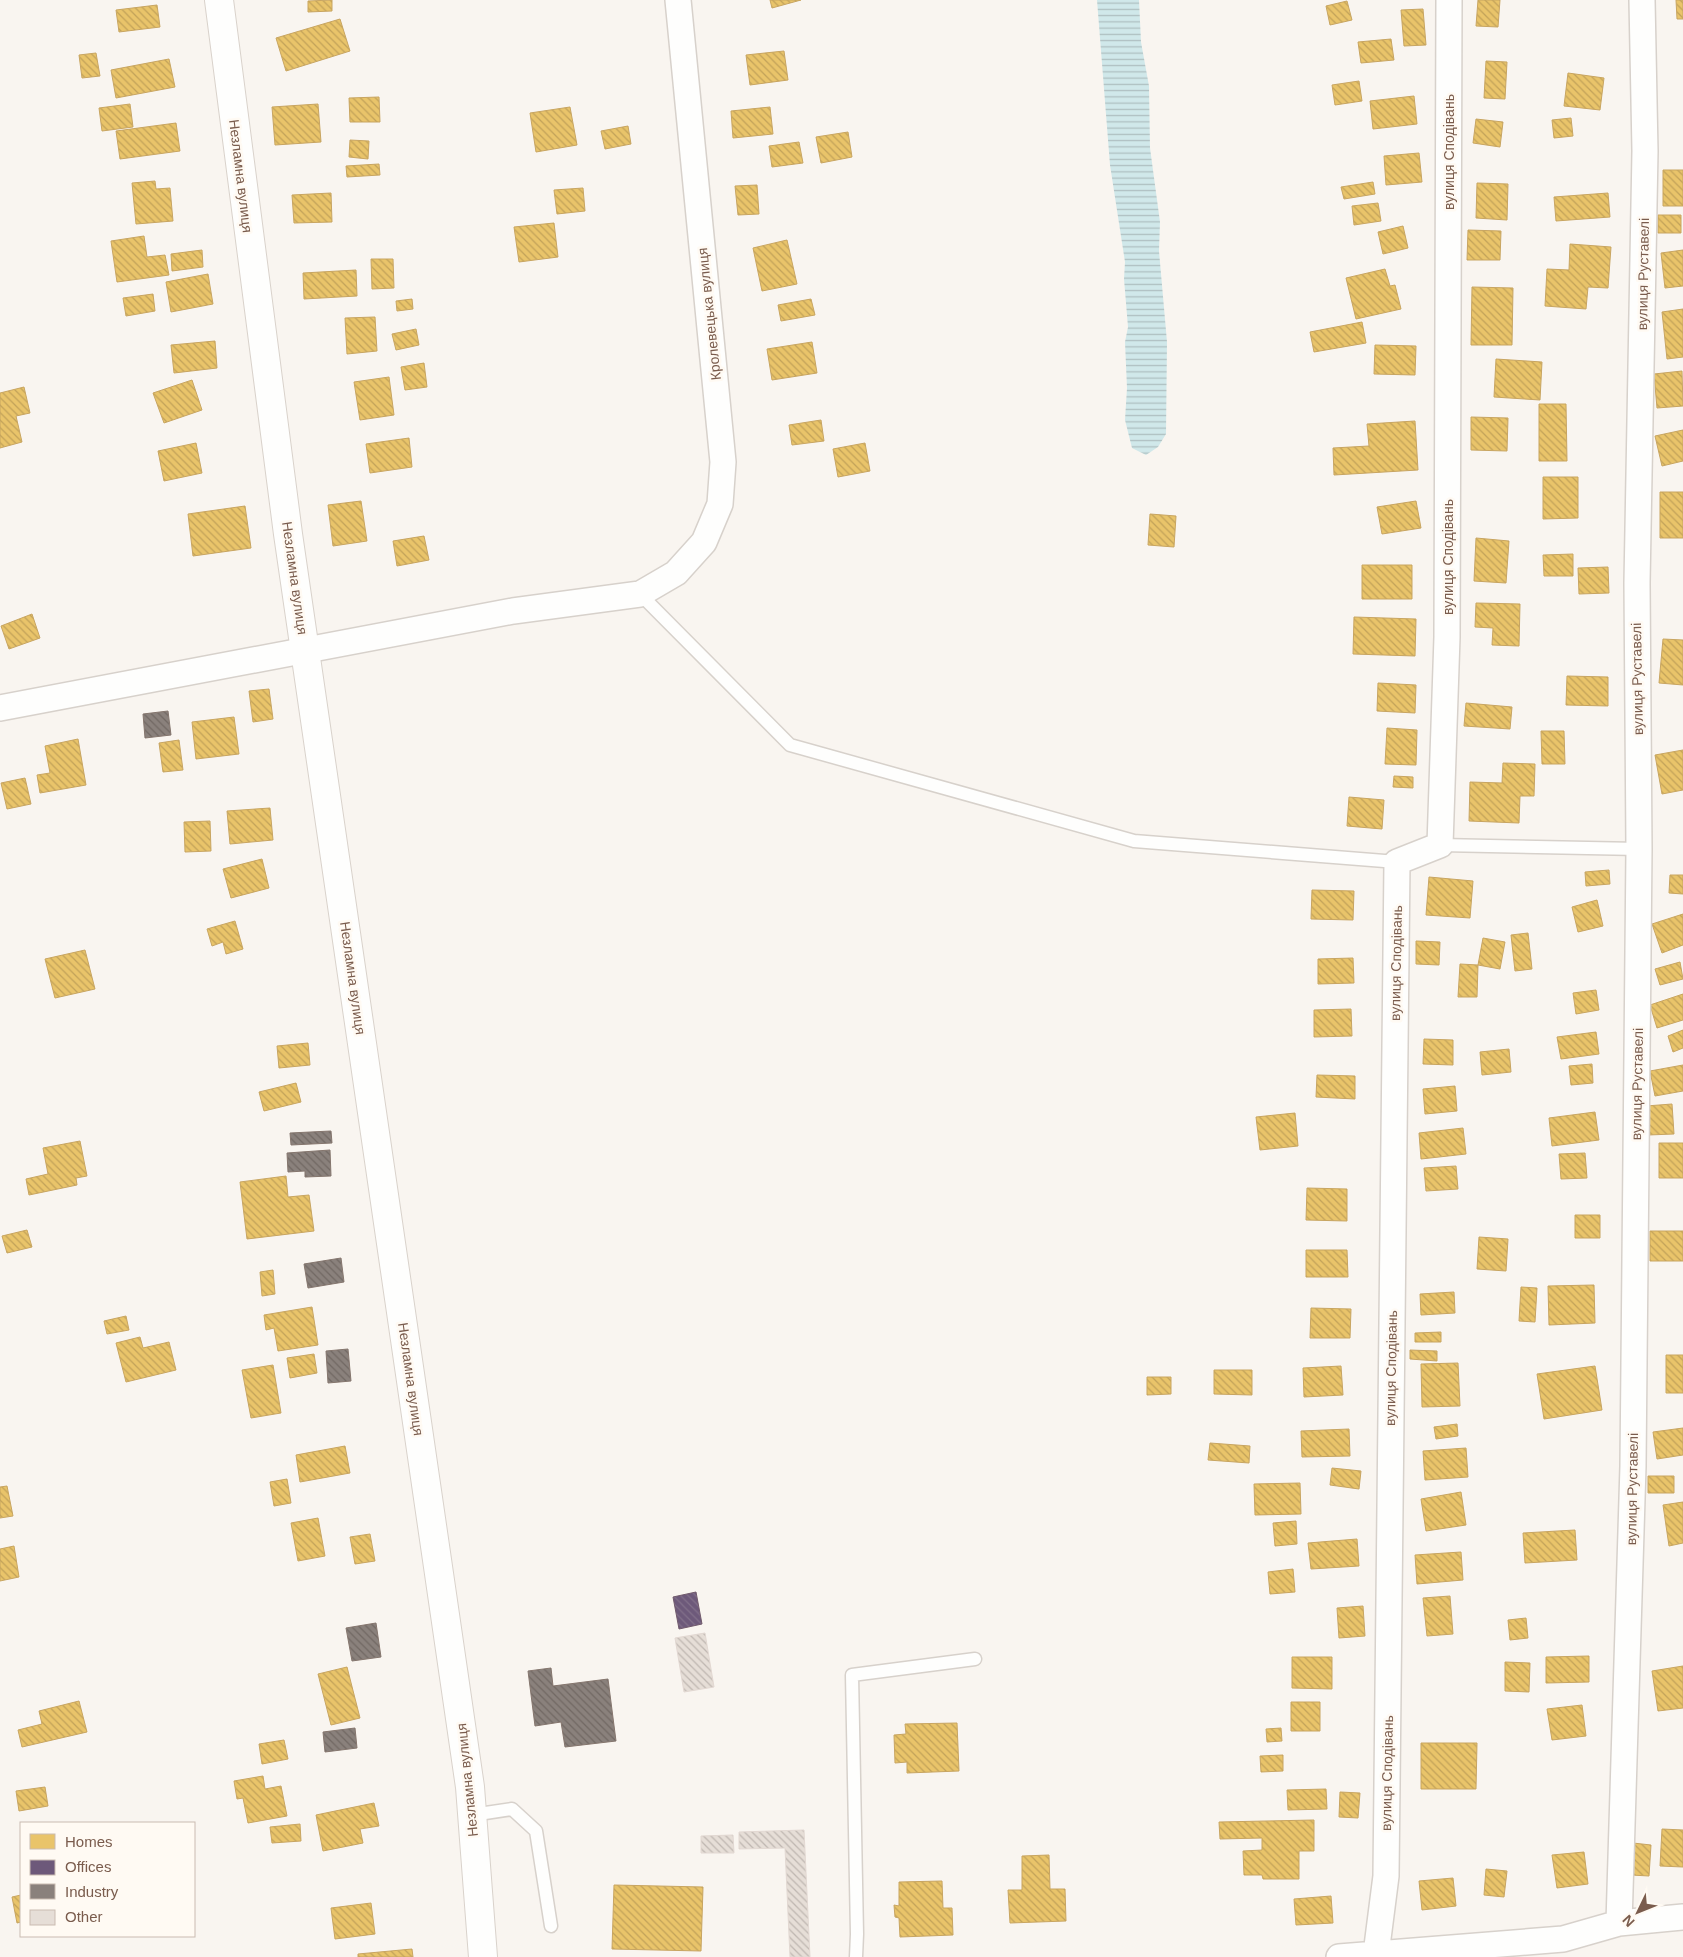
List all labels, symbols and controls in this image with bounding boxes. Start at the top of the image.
street label: вулиця Сподівань [1441,94,1457,210]
street label: Незламна вулиця [226,118,256,234]
street label: вулиця Руставелі [1634,218,1652,330]
street label: Кролевецька вулиця [694,247,724,381]
street label: вулиця Сподівань [1440,499,1456,615]
street label: Незламна вулиця [279,520,311,636]
street label: вулиця Руставелі [1628,623,1646,735]
street label: вулиця Сподівань [1387,905,1405,1021]
street label: Незламна вулиця [337,920,369,1036]
street label: вулиця Руставелі [1628,1028,1646,1140]
street label: вулиця Сподівань [1382,1310,1400,1426]
street label: Незламна вулиця [395,1321,427,1437]
street label: вулиця Руставелі [1623,1433,1641,1545]
street label: вулиця Сподівань [1378,1715,1396,1831]
street label: Незламна вулиця [453,1722,481,1838]
legend [20,1822,195,1937]
text: Homes [65,1833,113,1850]
text: Offices [65,1858,111,1875]
text: Industry [65,1883,119,1900]
north arrow [1613,1887,1663,1937]
text: Other [65,1908,103,1925]
text: N [1619,1912,1638,1930]

